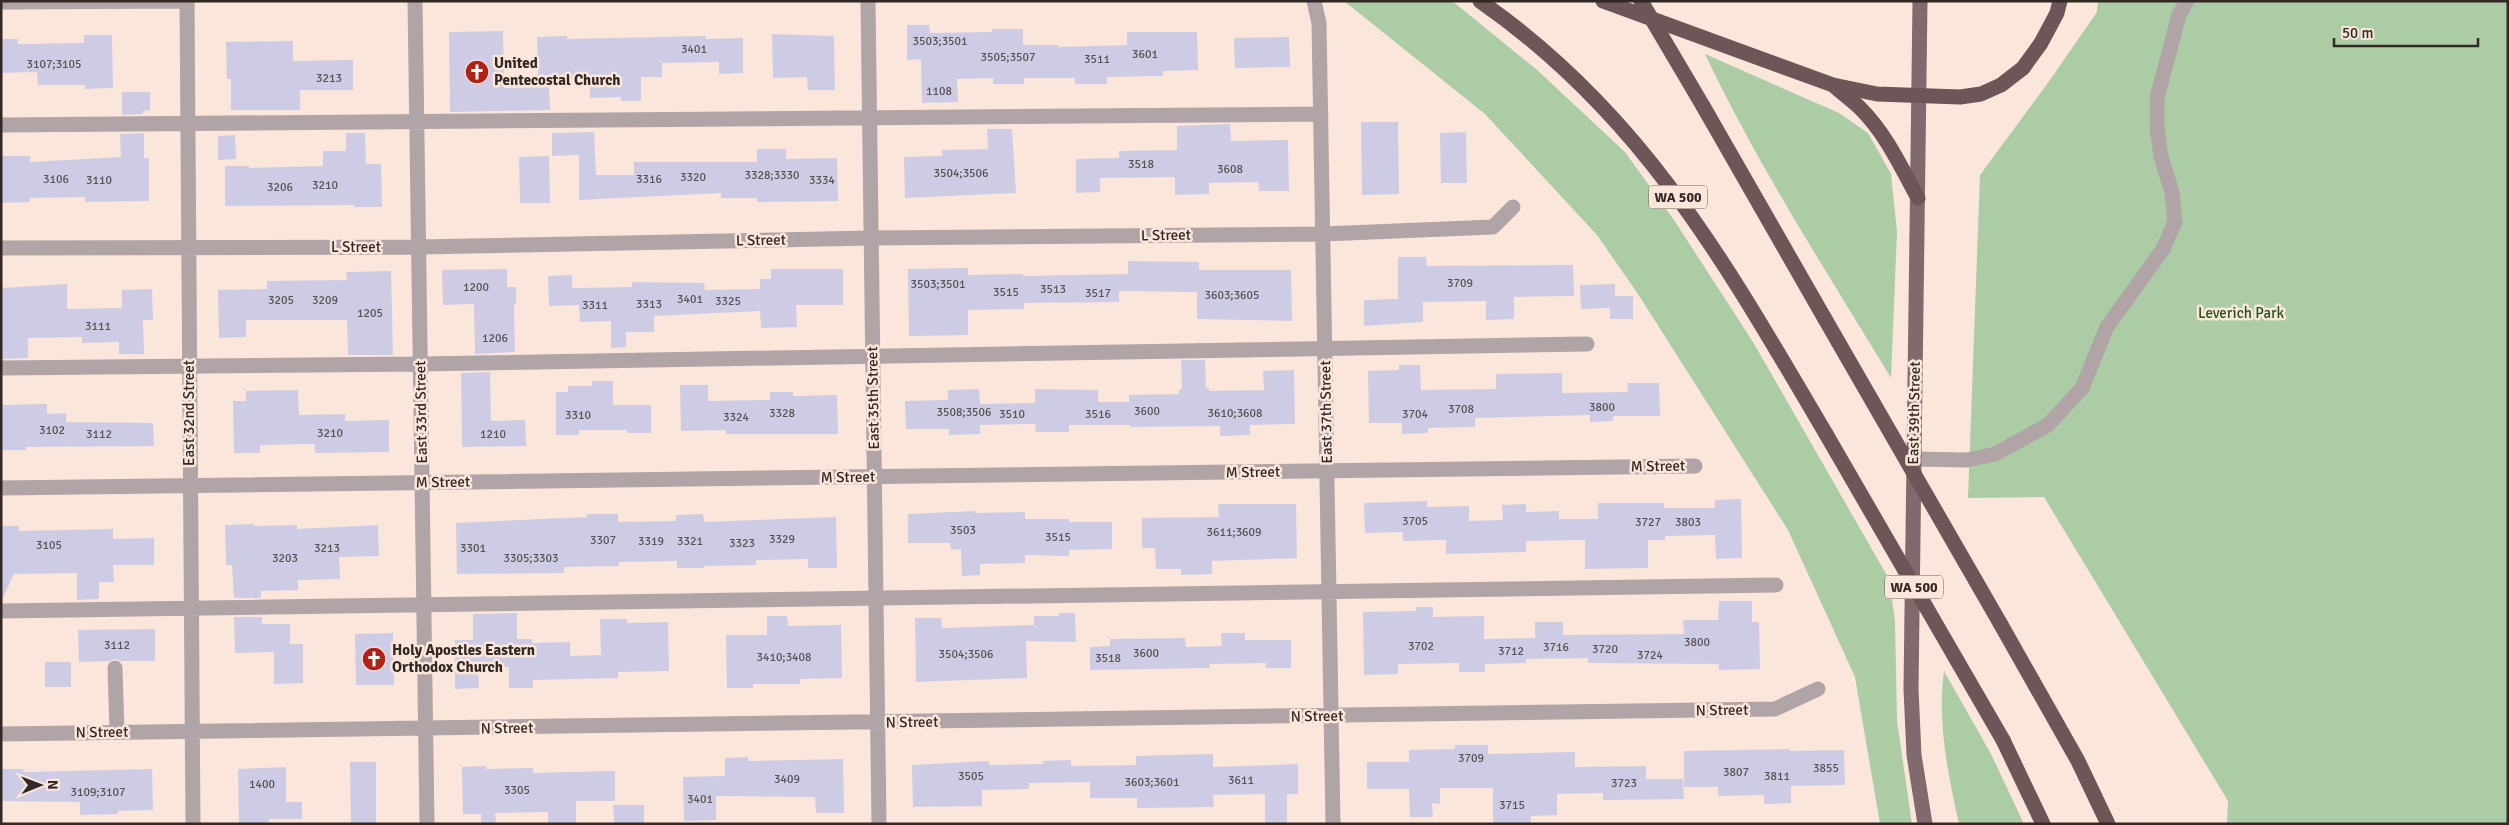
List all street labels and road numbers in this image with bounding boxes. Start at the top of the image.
road number: WA 500 [1649,186,1707,208]
street label: L Street [1141,226,1191,244]
street label: L Street [736,231,786,249]
street label: L Street [331,238,381,256]
street label: East 35th Street [863,346,883,450]
street label: East 32nd Street [180,360,198,466]
street label: East 33rd Street [411,360,431,464]
street label: East 37th Street [1316,360,1336,464]
street label: East 39th Street [1904,361,1924,465]
street label: M Street [1631,457,1685,475]
street label: M Street [1226,463,1280,481]
street label: M Street [821,468,875,486]
street label: M Street [416,473,470,491]
road number: WA 500 [1885,576,1943,598]
street label: N Street [1696,701,1748,719]
street label: N Street [1291,707,1343,725]
street label: N Street [886,713,938,731]
street label: N Street [481,719,533,737]
street label: N Street [76,723,128,741]

